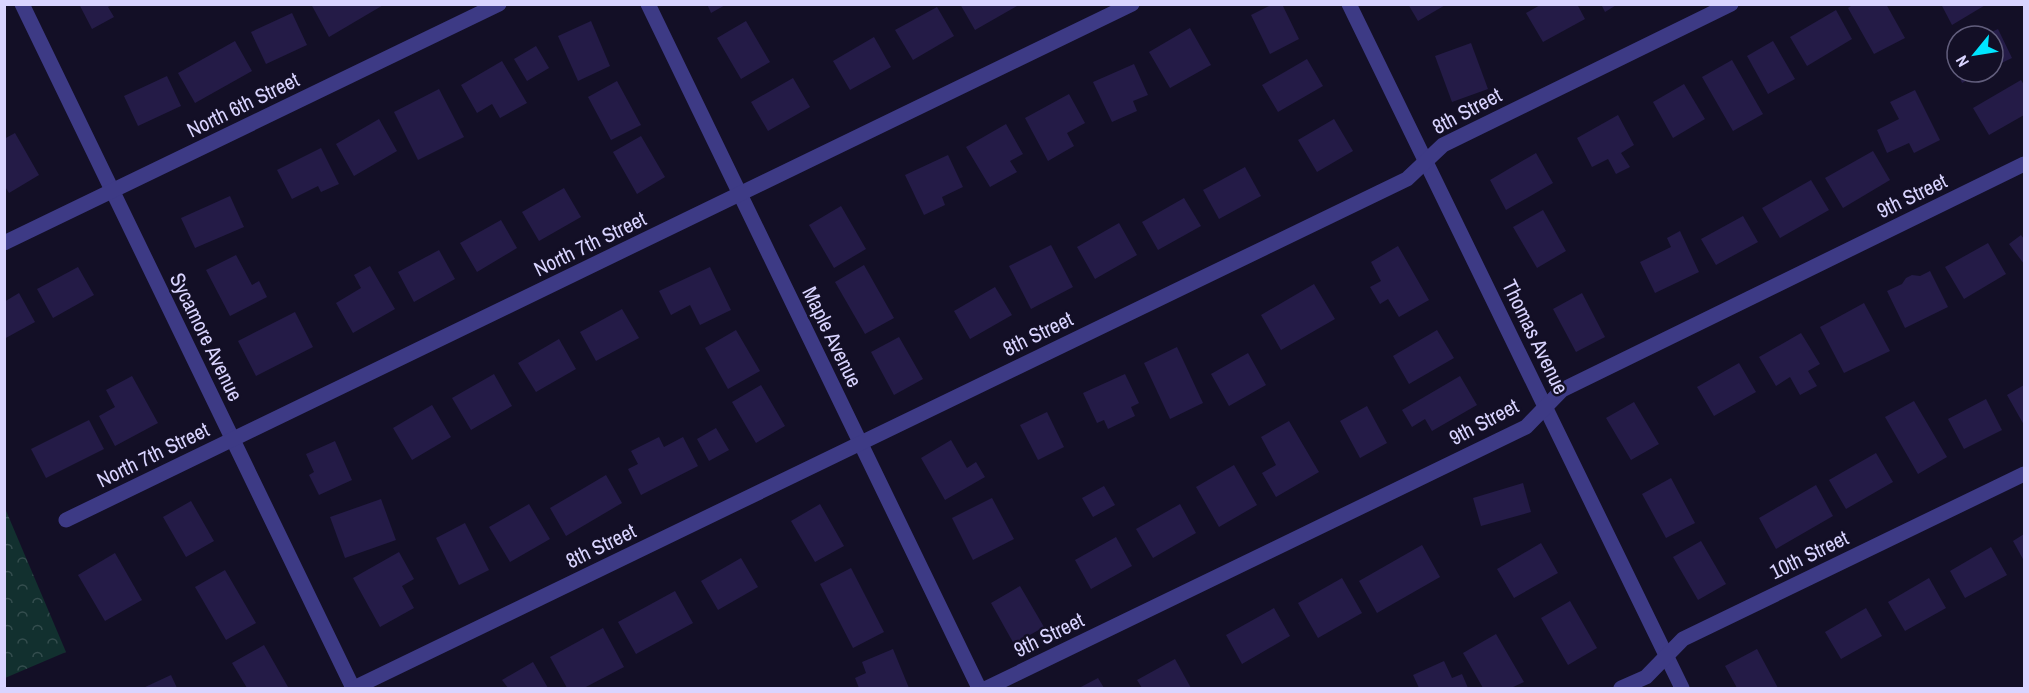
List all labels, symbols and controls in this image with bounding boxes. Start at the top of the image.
north arrow [1945,24,2005,84]
text: N [1950,52,1974,71]
street label: North 6th Street [182,65,304,144]
street label: 8th Street [1427,80,1507,141]
street label: 9th Street [1872,166,1952,225]
street label: North 7th Street [529,204,651,283]
street label: Sycamore Avenue [163,268,250,406]
street label: Thomas Avenue [1495,275,1576,399]
street label: Maple Avenue [796,282,869,392]
street label: 8th Street [998,304,1078,363]
street label: 9th Street [1444,391,1524,452]
street label: North 7th Street [92,415,214,494]
street label: 8th Street [561,516,641,575]
street label: 10th Street [1765,523,1853,586]
street label: 9th Street [1009,605,1089,664]

